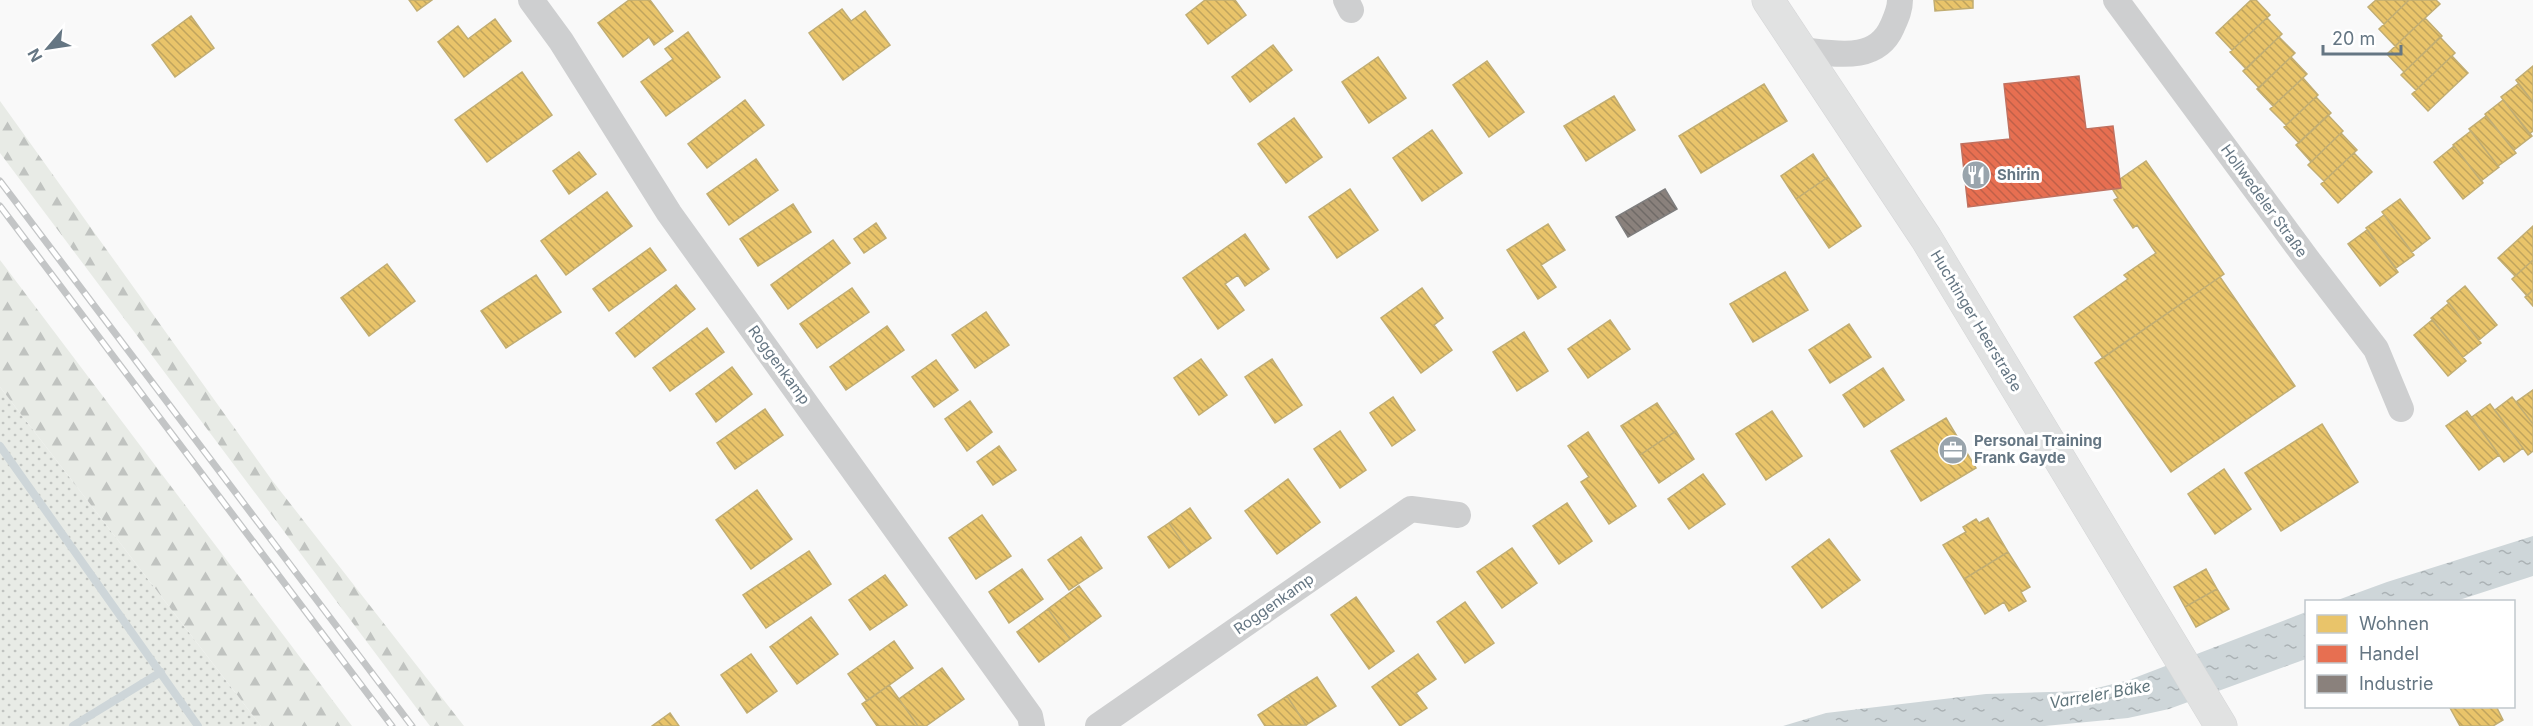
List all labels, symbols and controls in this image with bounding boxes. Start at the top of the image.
north arrow [18,18,78,78]
scale bar [2323,18,2401,56]
text: 20 m [2332,28,2375,49]
text: N [23,45,47,65]
street label: Hollwedeler Straße [2217,141,2312,261]
restaurant icon: Shirin [1960,159,1992,191]
place label: Shirin [1997,165,2040,184]
street label: Huchtinger Heerstraße [1927,246,2026,395]
street label: Roggenkamp [744,321,815,408]
place label: Personal Training Frank Gayde [1974,431,2102,467]
office icon: Personal Training Frank Gayde [1937,434,1969,466]
street label: Roggenkamp [1230,569,1317,638]
legend [2305,600,2515,708]
text: Wohnen [2359,613,2429,634]
text: Handel [2359,643,2419,664]
text: Industrie [2359,673,2433,694]
water label: Varreler Bäke [2048,675,2152,713]

